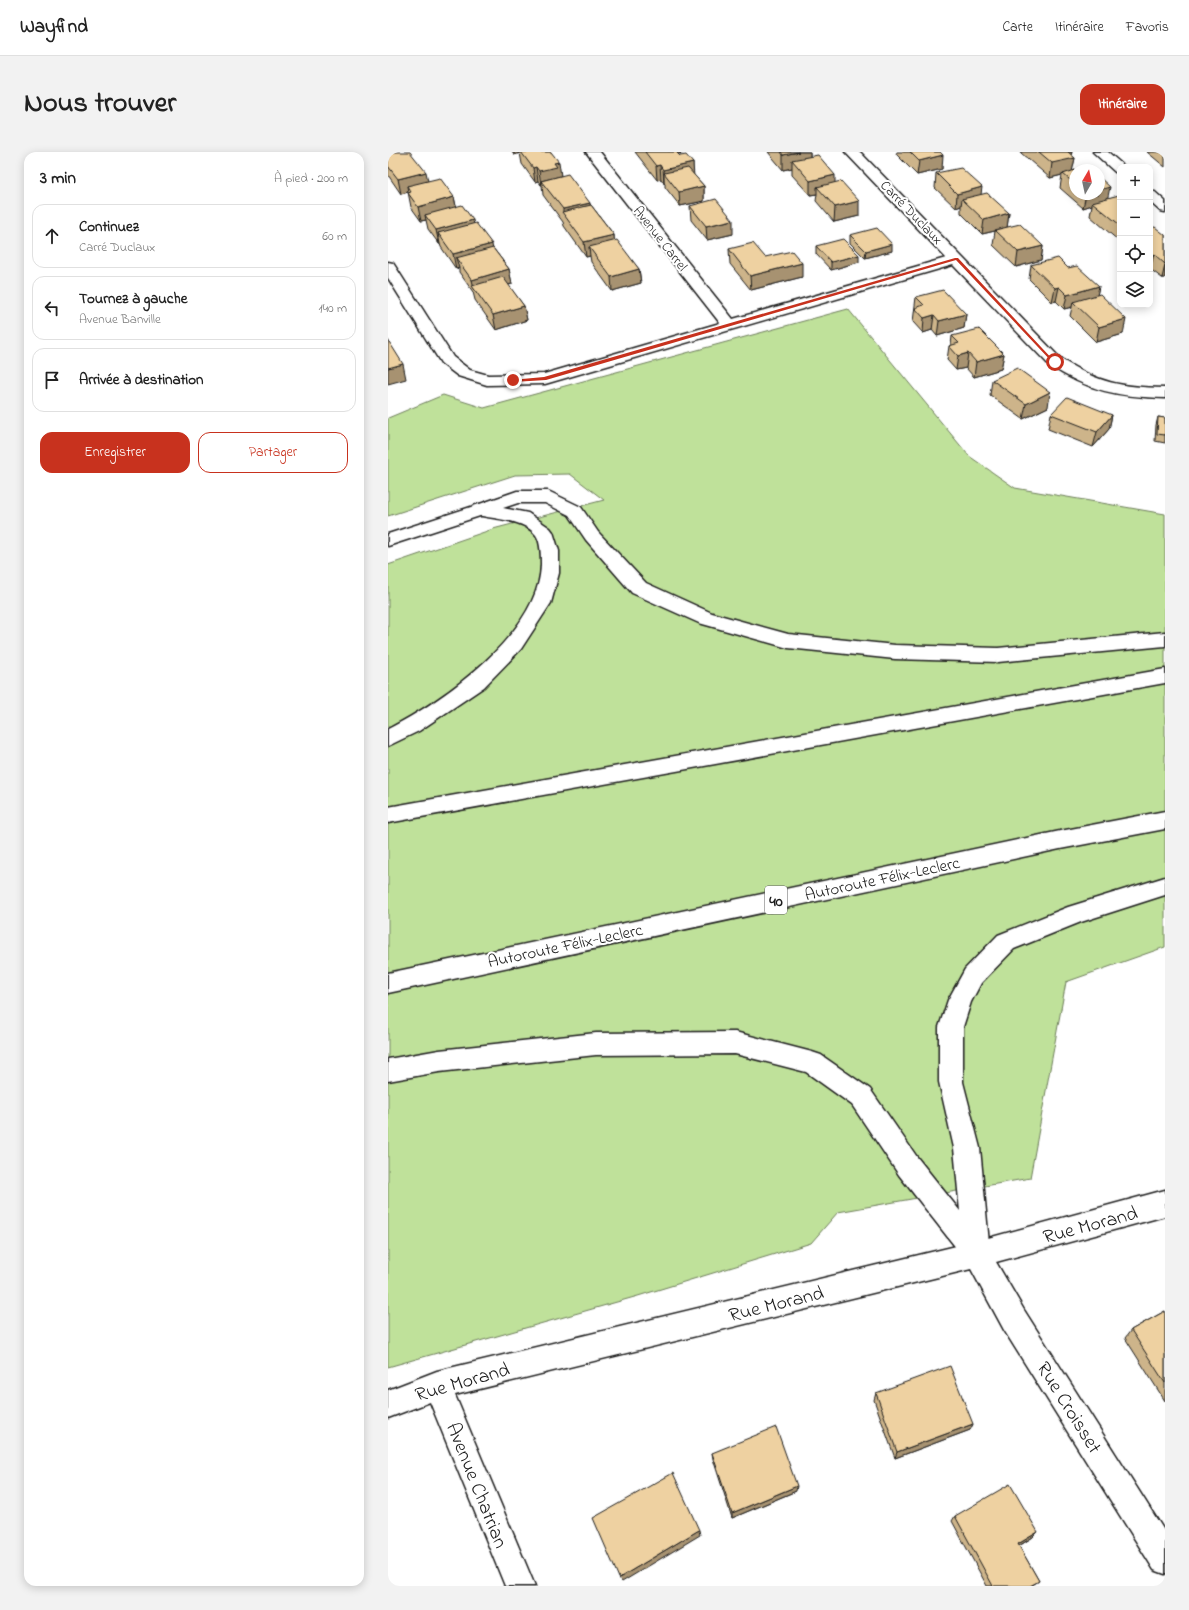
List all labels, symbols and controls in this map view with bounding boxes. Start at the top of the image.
text: Wayfind [20,14,88,41]
text: Carte [1002,17,1033,38]
text: Itinéraire [1055,17,1104,38]
text: Favoris [1126,17,1169,38]
text: Nous trouver [24,84,176,125]
button: Itinéraire [1080,84,1165,125]
north arrow [1069,164,1105,200]
map controls [1117,164,1153,308]
button: + [1117,164,1153,200]
text: 3 min [40,166,76,191]
text: À pied · 200 m [274,169,348,188]
street label: Carré Duclaux [875,176,947,250]
button: − [1117,200,1153,236]
street label: Avenue Carrel [628,202,692,276]
text: Continuez [79,216,139,238]
icon: ahead [41,225,63,247]
text: 60 m [322,227,347,246]
button: locate [1117,236,1153,272]
text: Carré Duclaux [79,238,155,257]
button: layers [1117,272,1153,308]
text: Tournez à gauche [79,288,187,310]
icon: left [41,297,63,319]
text: 140 m [319,299,347,318]
text: Avenue Banville [79,310,161,329]
route start [1046,353,1064,371]
icon: arrive [41,369,63,391]
text: Arrivée à destination [79,369,204,391]
route end [504,371,522,389]
button: Enregistrer [40,432,190,473]
button: Partager [198,432,348,473]
street label: Autoroute Félix-Leclerc [803,851,963,908]
road number: 40 [765,886,787,914]
street label: Autoroute Félix-Leclerc [486,918,646,975]
street label: Rue Morand [1040,1200,1141,1253]
street label: Rue Morand [726,1280,827,1331]
street label: Rue Morand [412,1356,513,1411]
street label: Rue Croisset [1028,1357,1108,1460]
street label: Avenue Chatrian [437,1419,514,1553]

